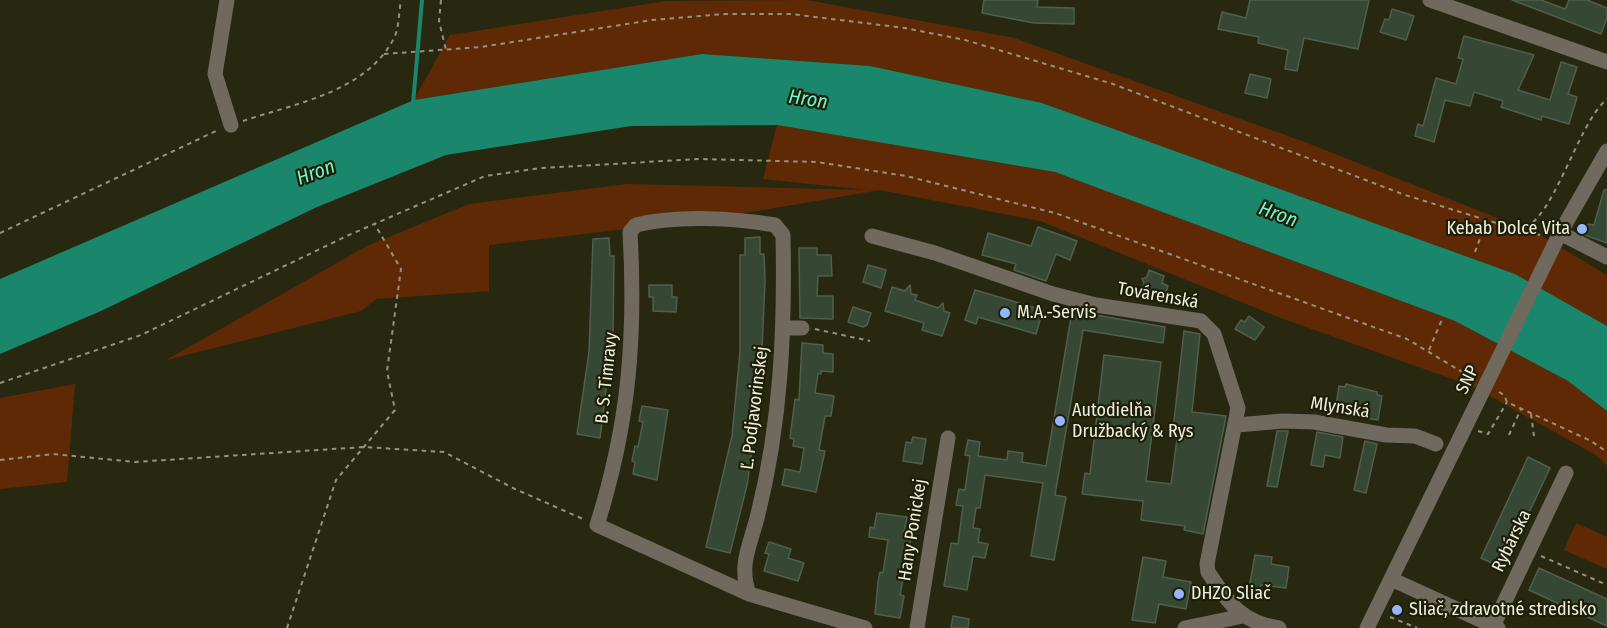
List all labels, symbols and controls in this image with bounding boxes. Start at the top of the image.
water label: Hron [787,85,829,115]
water label: Hron [293,155,339,191]
water label: Hron [1255,197,1301,233]
place label: Kebab Dolce Vita [1446,218,1570,240]
marker: Kebab Dolce Vita [1575,222,1589,236]
street label: Továrenská [1116,278,1200,314]
place label: M.A.-Servis [1017,302,1096,324]
marker: M.A.-Servis [998,306,1012,320]
street label: B. S. Timravy [591,331,623,425]
street label: Ľ. Podjavorinskej [737,345,773,471]
street label: SNP [1452,362,1484,398]
street label: Mlynská [1309,393,1371,423]
place label: Autodielňa Družbacký & Rys [1072,400,1193,442]
marker: Autodielňa Družbacký & Rys [1053,414,1067,428]
street label: Hany Ponickej [894,477,932,583]
street label: Rybárska [1488,506,1536,576]
place label: DHZO Sliač [1191,583,1271,605]
marker: DHZO Sliač [1172,587,1186,601]
place label: Sliač, zdravotné stredisko [1409,599,1597,621]
marker: Sliač, zdravotné stredisko [1390,603,1404,617]

